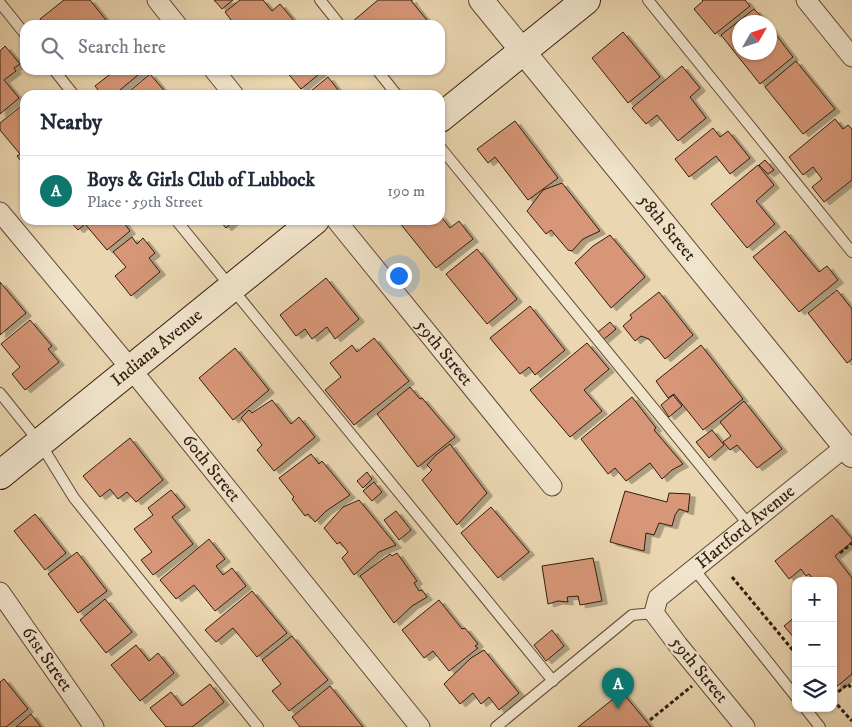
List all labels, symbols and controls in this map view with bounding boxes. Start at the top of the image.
north arrow [732,15,777,60]
search box [20,20,445,75]
icon: search [38,34,66,62]
text: Search here [78,36,166,59]
text: Nearby [40,110,102,136]
text: Boys & Girls Club of Lubbock [87,169,315,192]
text: A [51,181,61,201]
text: 190 m [387,181,425,201]
street label: 58th Street [633,190,701,266]
text: Place · 59th Street [87,192,203,212]
your location [386,263,412,289]
street label: Indiana Avenue [107,304,207,391]
street label: 59th Street [410,315,478,391]
street label: 60th Street [177,430,245,507]
street label: Hartford Avenue [692,481,800,574]
map controls [792,577,837,712]
button: + [792,577,837,622]
button: − [792,622,837,667]
street label: 61st Street [17,623,77,696]
street label: 59th Street [665,632,733,708]
button: layers [792,667,837,712]
pin: A [602,668,634,709]

